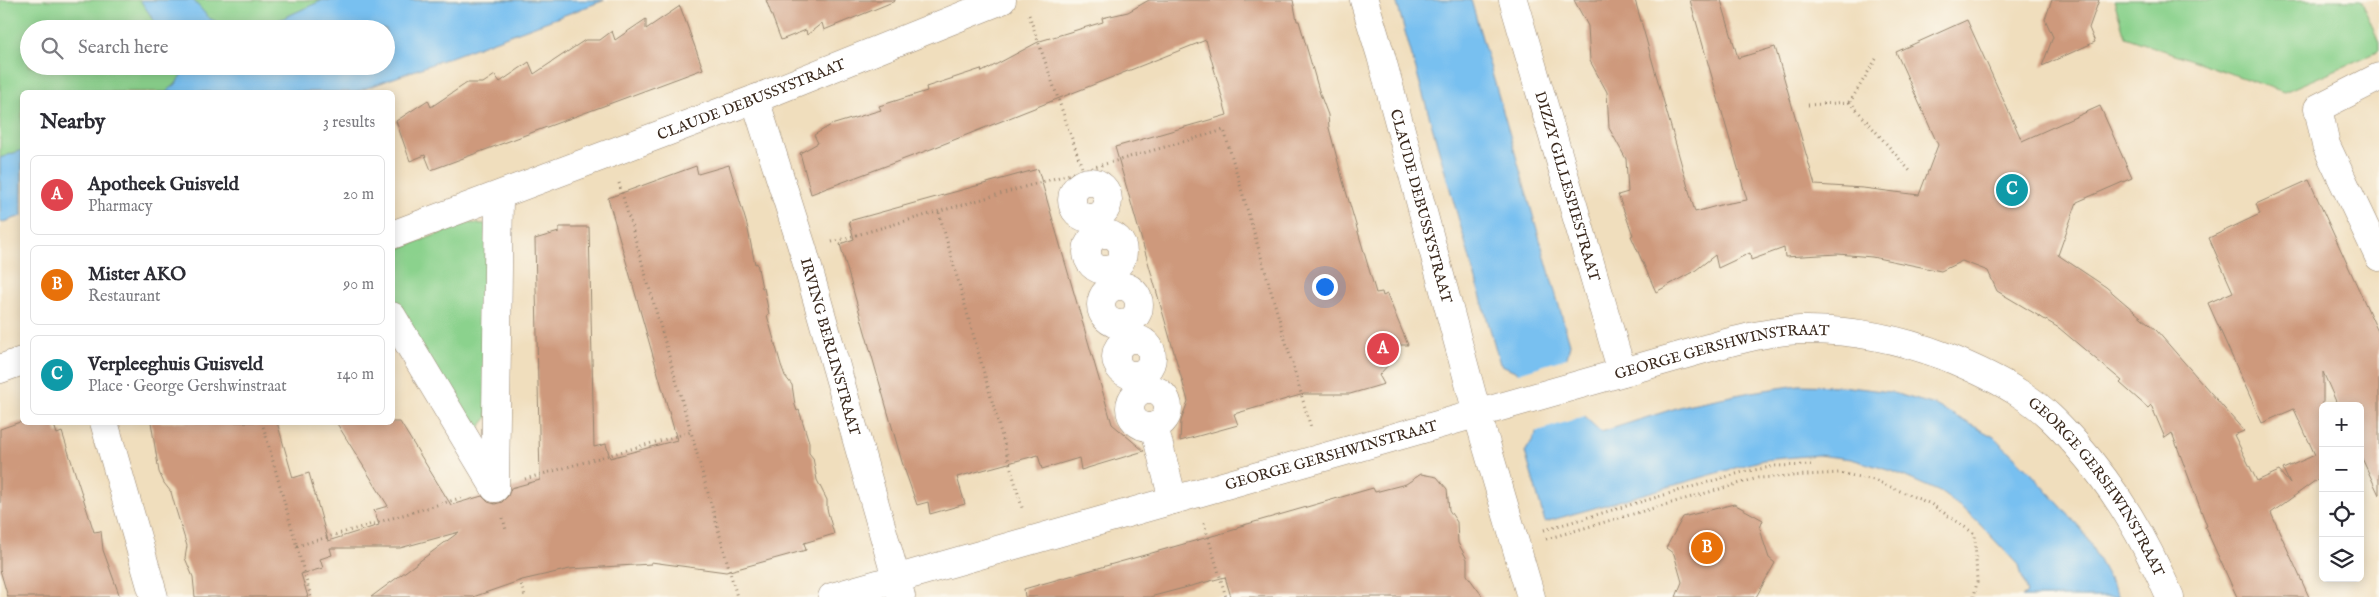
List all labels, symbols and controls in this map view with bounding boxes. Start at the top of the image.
search box [20,20,395,75]
icon: search [38,34,66,62]
text: Search here [78,36,169,60]
street label: CLAUDE DEBUSSYSTRAAT [655,55,848,145]
street label: DIZZY GILLESPIESTRAAT [1530,89,1604,284]
street label: CLAUDE DEBUSSYSTRAAT [1386,107,1456,305]
text: Nearby [40,109,105,136]
text: 3 results [323,113,375,133]
pin: C [1996,171,2028,209]
text: Apotheek Guisveld [88,173,239,197]
text: A [52,185,62,205]
text: 20 m [343,185,374,205]
text: Pharmacy [88,197,153,217]
street label: IRVING BERLINSTRAAT [796,256,864,438]
text: Mister AKO [88,263,186,287]
your location [1312,274,1338,300]
text: B [52,275,62,295]
text: 90 m [343,275,374,295]
text: Restaurant [88,287,161,307]
street label: GEORGE GERSHWINSTRAAT [1613,321,1830,384]
pin: A [1367,330,1399,368]
text: Verpleeghuis Guisveld [88,353,263,377]
text: C [51,365,63,385]
text: 140 m [336,365,374,385]
text: Place · George Gershwinstraat [88,377,287,397]
street label: GEORGE GERSHWINSTRAAT [2024,393,2168,580]
map controls [2319,402,2364,582]
button: + [2319,402,2364,447]
street label: GEORGE GERSHWINSTRAAT [1223,416,1440,495]
button: − [2319,447,2364,492]
button: locate [2319,492,2364,537]
pin: B [1691,529,1723,567]
button: layers [2319,537,2364,582]

